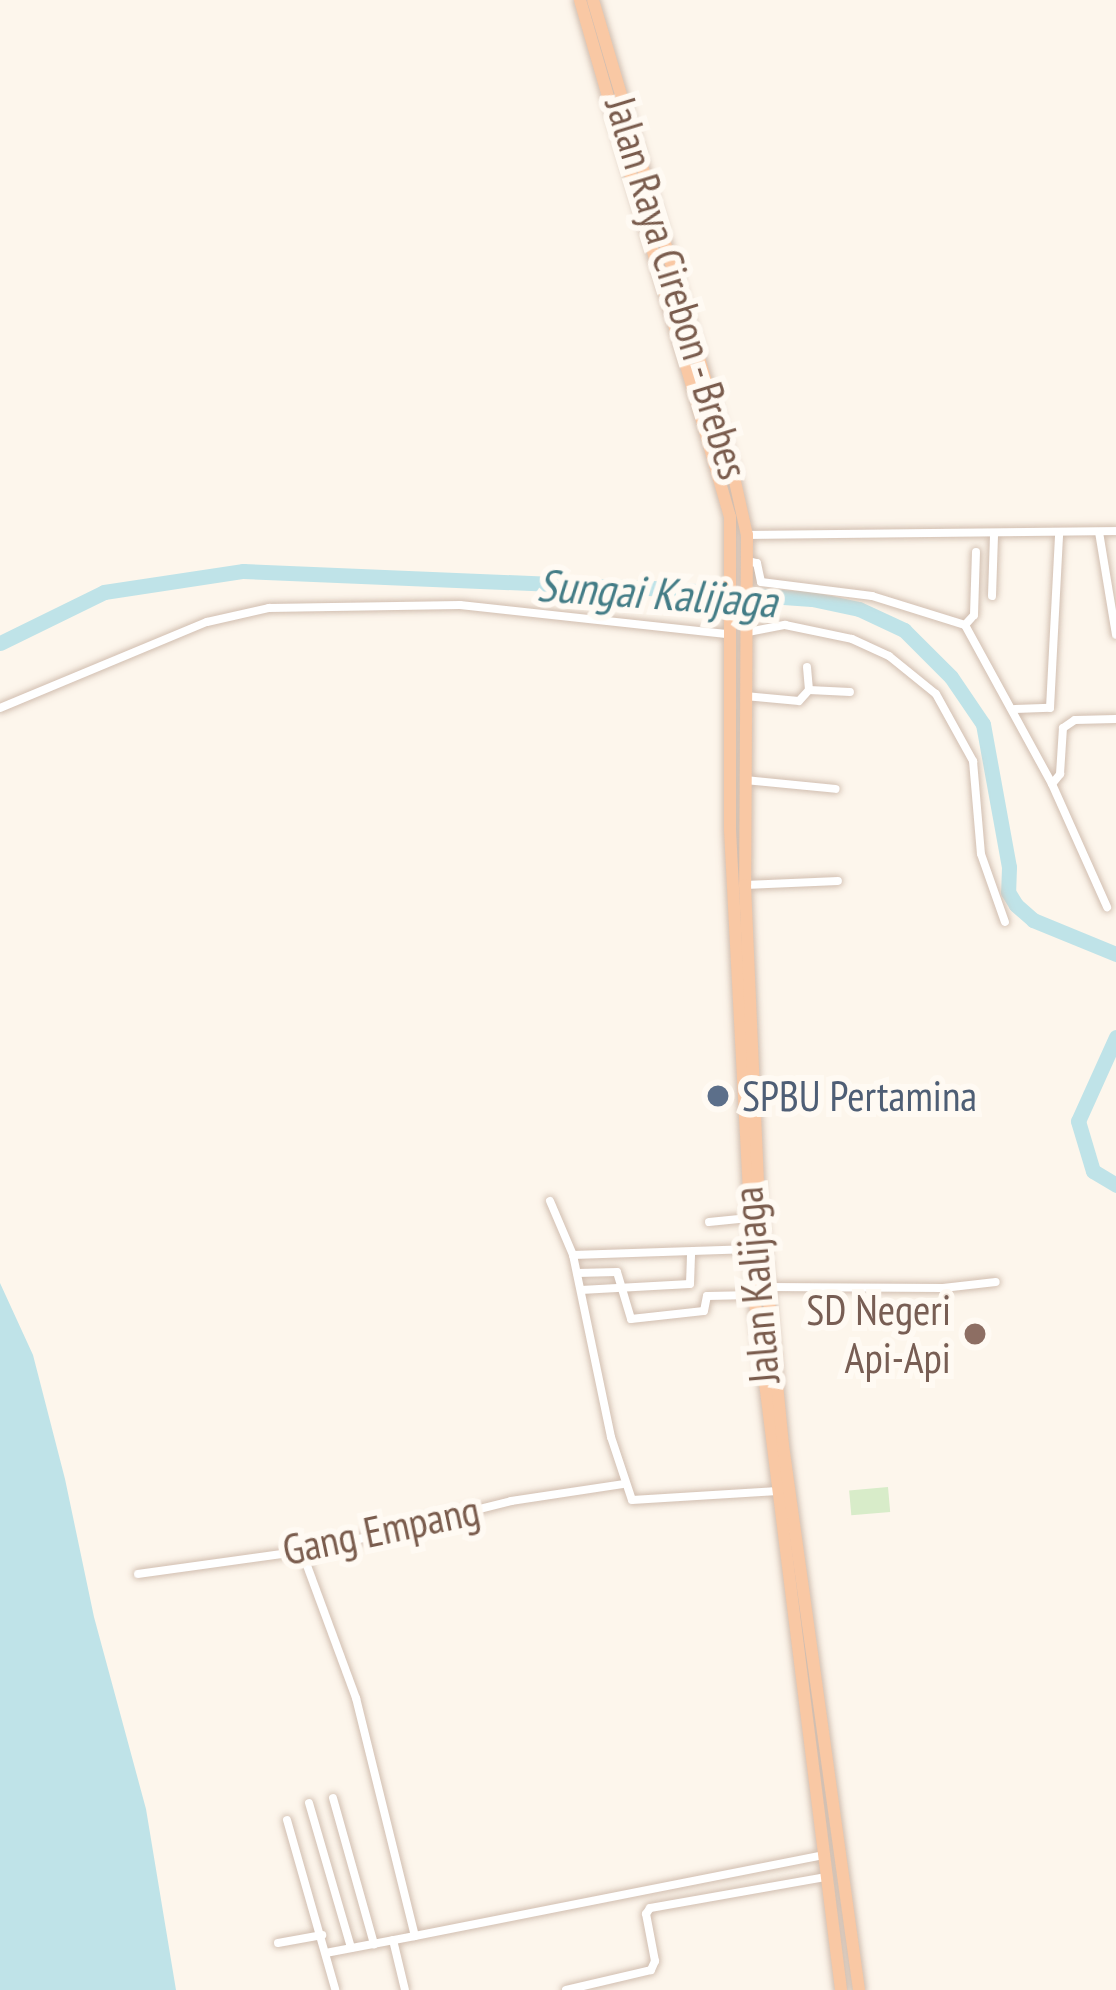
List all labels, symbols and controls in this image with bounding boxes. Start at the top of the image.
street label: Jalan Raya Cirebon - Brebes [594,89,760,487]
water label: Sungai Kalijaga [535,558,779,628]
place label: SPBU Pertamina [742,1071,977,1121]
marker: SPBU Pertamina [705,1083,731,1109]
street label: Jalan Kalijaga [722,1185,790,1385]
place label: SD Negeri Api-Api [806,1285,951,1384]
marker: SD Negeri Api-Api [962,1321,988,1347]
street label: Gang Empang [278,1485,484,1575]

